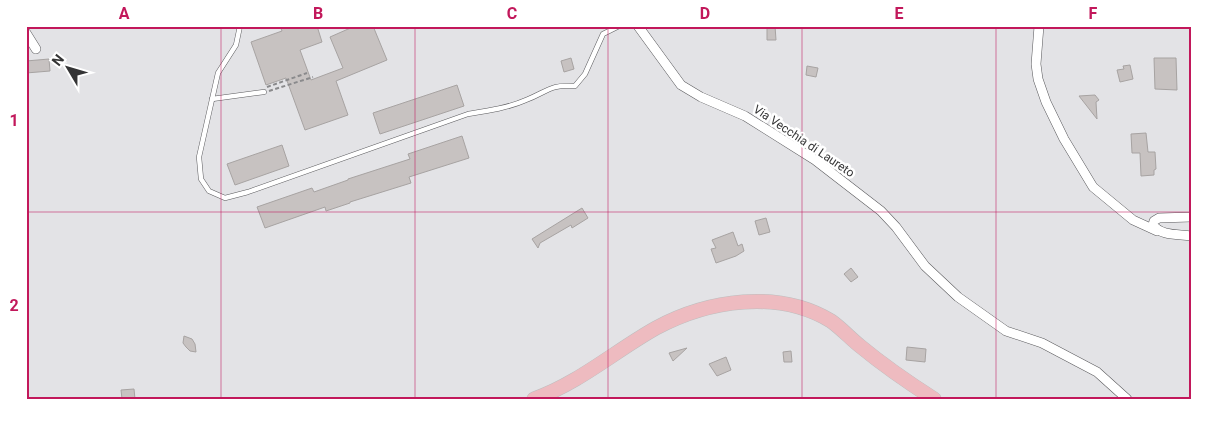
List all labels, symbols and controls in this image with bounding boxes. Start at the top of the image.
text: A [119,4,130,23]
text: B [313,4,323,23]
text: C [507,4,517,23]
text: D [700,4,710,23]
text: E [895,4,904,23]
text: F [1089,4,1098,23]
north arrow [42,42,92,92]
text: N [48,51,67,69]
street label: Via Vecchia di Laureto [751,102,857,180]
text: 1 [9,111,19,130]
text: 2 [9,296,19,315]

